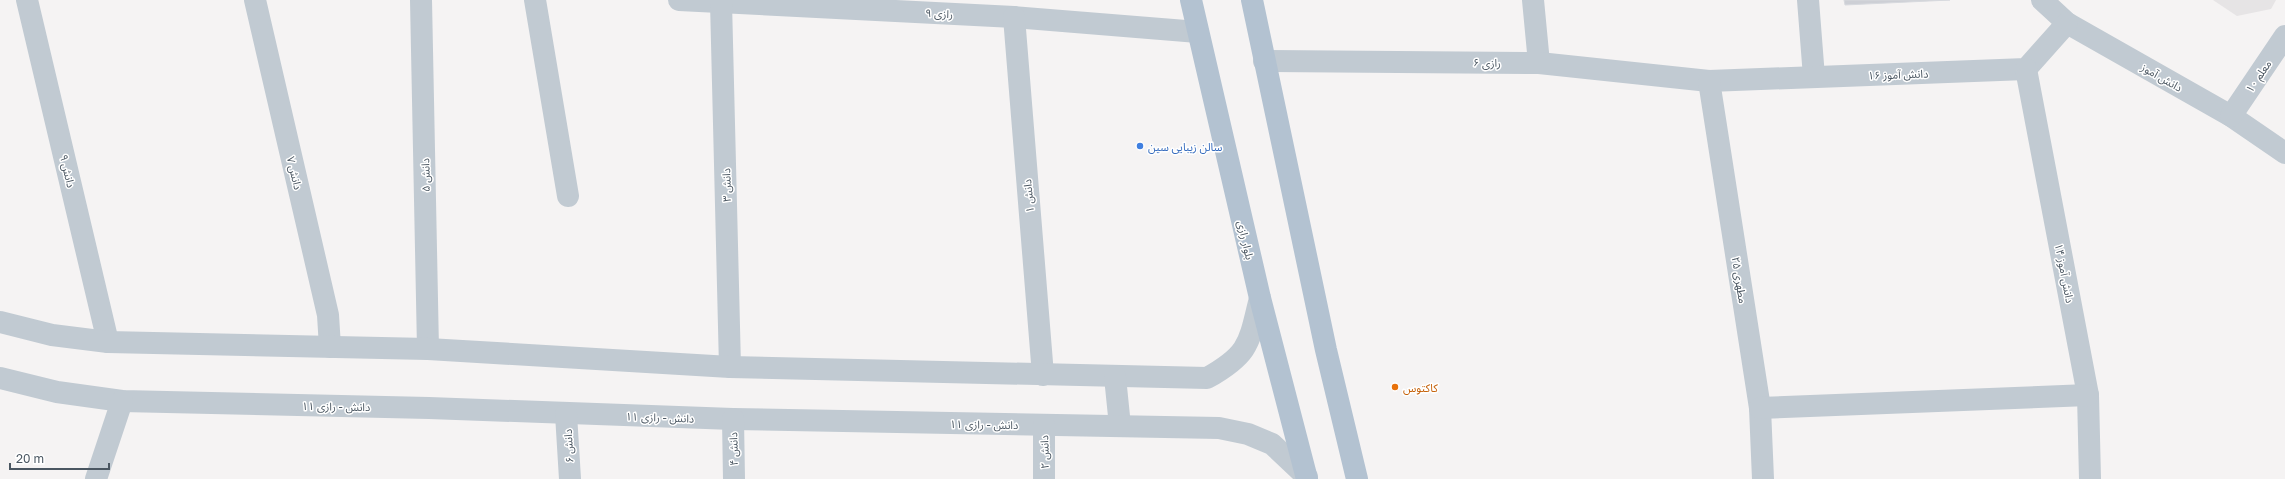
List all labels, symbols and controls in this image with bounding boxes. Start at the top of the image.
street label: رازی ۹ [925,6,953,21]
street label: رازی ۶ [1473,56,1501,70]
street label: معلم ۱۰ [2242,57,2276,96]
street label: دانش آموز [2138,60,2185,95]
street label: دانش آموز ۱۶ [1868,66,1928,83]
place label: سالن زیبایی سین [1148,140,1223,154]
marker: سالن زیبایی سین [1135,141,1145,151]
street label: دانش ۹ [57,153,78,189]
street label: دانش ۷ [284,155,305,191]
street label: دانش ۵ [418,158,433,192]
street label: دانش ۳ [719,168,734,202]
street label: دانش ۱ [1020,178,1037,213]
street label: بلوار رازی [1234,219,1257,261]
street label: دانش آموز ۱۴ [2052,242,2077,304]
street label: مطهری ۲۵ [1729,256,1750,305]
place label: کاکتوس [1403,381,1438,395]
marker: کاکتوس [1390,382,1400,392]
street label: دانش - رازی ۱۱ [302,399,370,414]
street label: دانش - رازی ۱۱ [625,409,695,426]
street label: دانش - رازی ۱۱ [950,417,1018,432]
street label: دانش ۶ [561,429,576,463]
street label: دانش ۴ [726,432,741,466]
street label: دانش ۲ [1037,435,1052,469]
scale bar [10,445,109,471]
text: 20 m [16,451,44,466]

